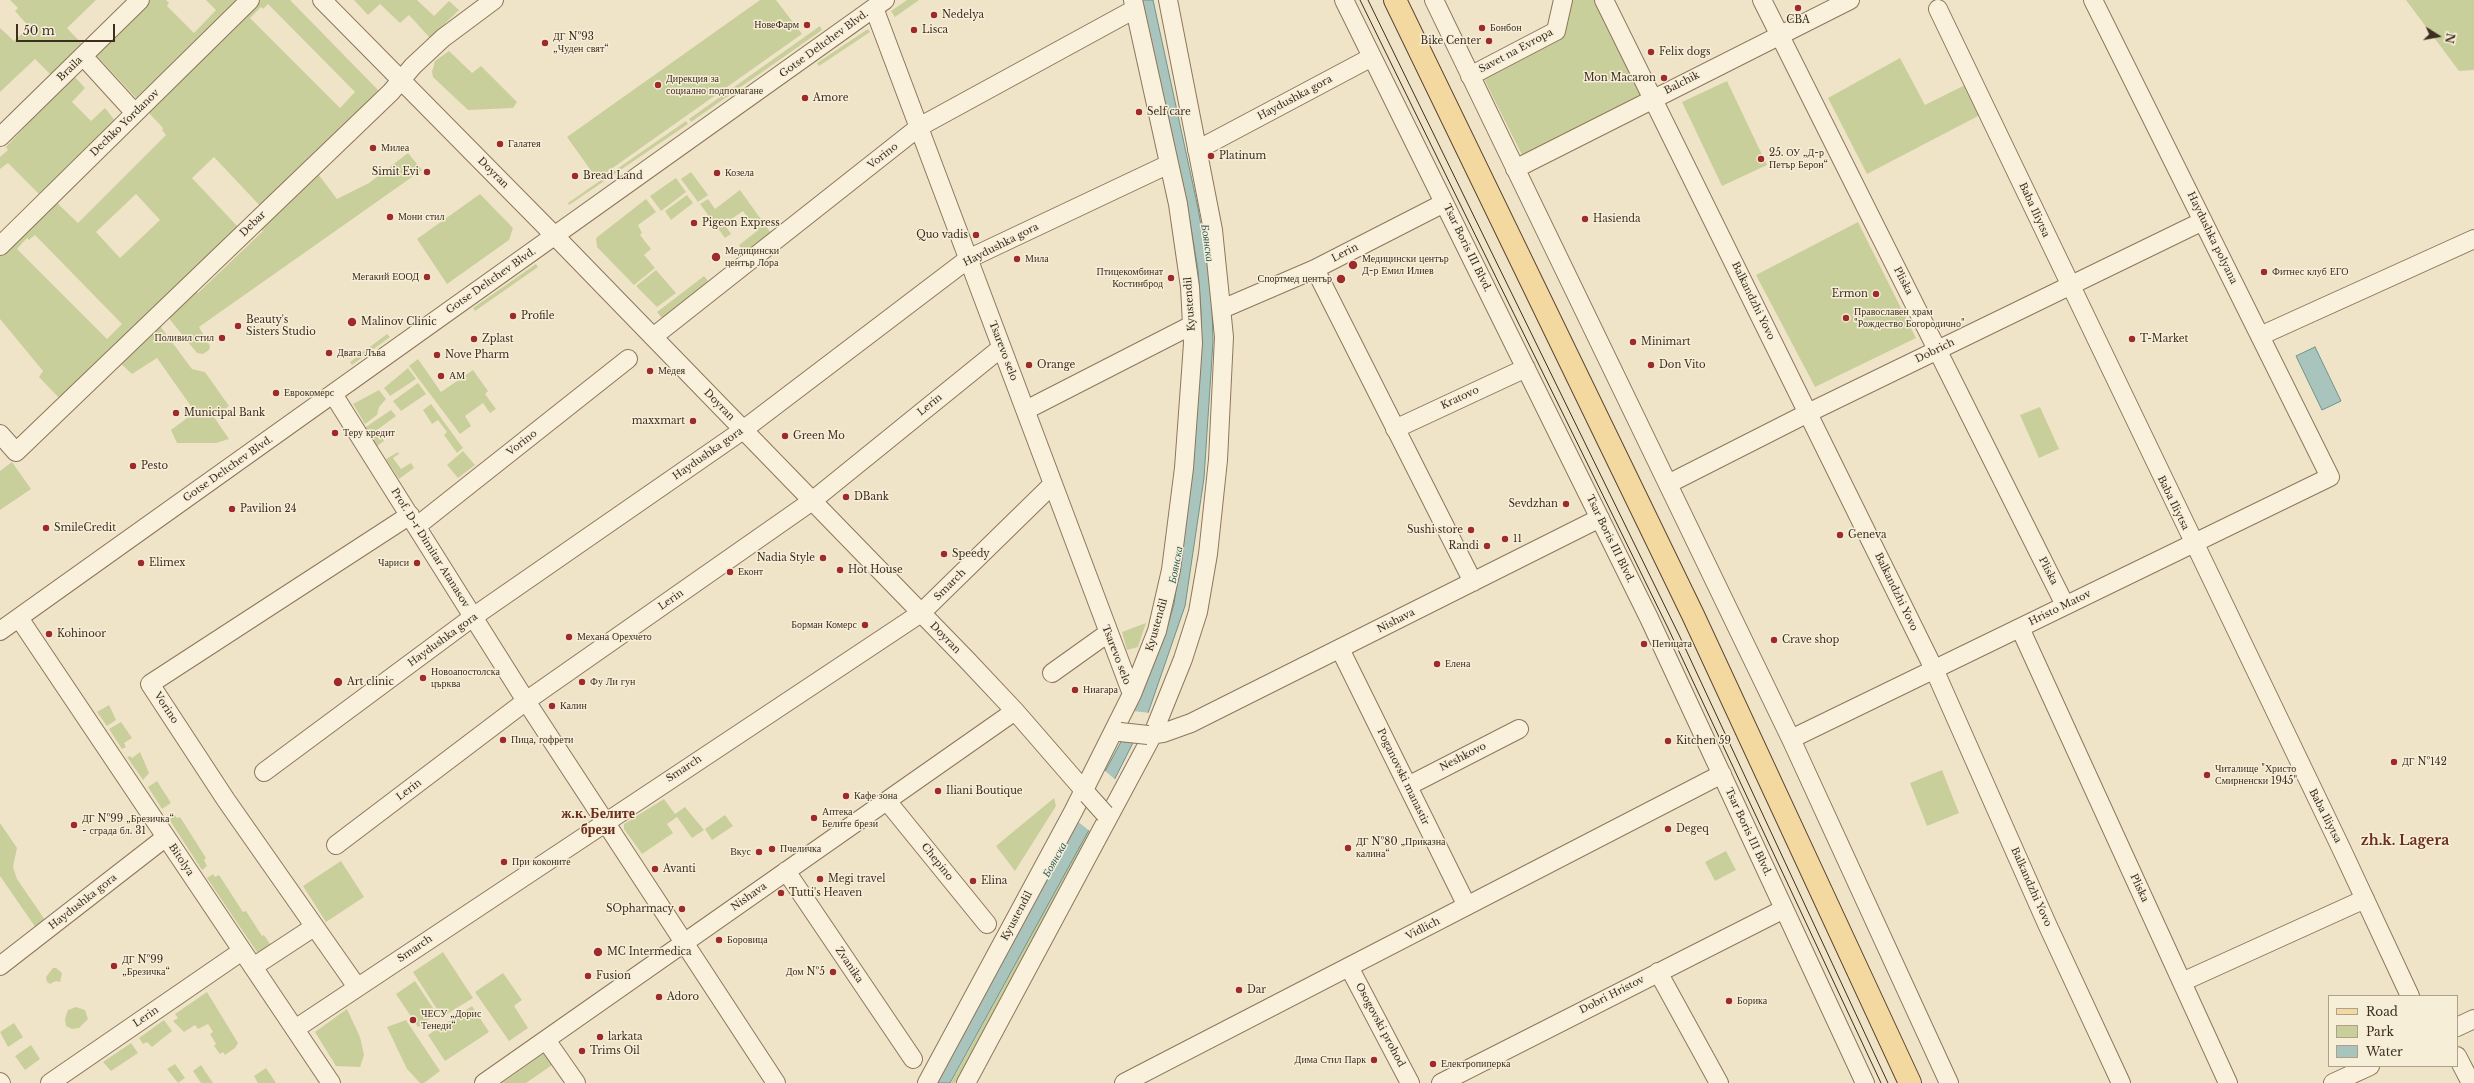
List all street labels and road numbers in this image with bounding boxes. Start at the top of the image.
street label: Gotse Deltchev Blvd. [777,8,871,80]
street label: Savet na Evropa [1477,26,1555,76]
street label: Braila [55,54,85,84]
street label: Balchik [1662,69,1702,97]
street label: Haydushka gora [1256,73,1334,123]
street label: Dechko Yordanov [88,87,162,159]
street label: Vorino [865,140,901,172]
street label: Doyran [475,155,511,191]
street label: Baba Iliytsa [2016,181,2052,239]
street label: Haydushka polyana [2184,190,2240,286]
street label: Tsar Boris III Blvd. [1441,202,1493,294]
street label: Debar [238,209,268,239]
street label: Haydushka gora [961,221,1041,269]
street label: Lerin [1330,241,1360,265]
street label: Gotse Deltchev Blvd. [444,245,538,317]
street label: Balkandzhi Yovo [1729,260,1777,342]
street label: Pliska [1891,265,1915,297]
street label: Kyustendil [1182,276,1198,332]
street label: Tsarevo selo [986,320,1020,382]
street label: Dobrich [1913,336,1957,366]
street label: Kratovo [1439,384,1481,412]
street label: Doyran [701,387,737,423]
street label: Lerin [915,392,945,418]
street label: Haydushka gora [671,425,745,483]
street label: Vorino [504,427,540,459]
street label: Gotse Deltchev Blvd. [181,433,275,505]
street label: Baba Iliytsa [2155,474,2191,532]
street label: Prof. D-r Dimitar Atanasov [388,486,472,610]
street label: Tsar Boris III Blvd. [1584,493,1636,585]
street label: Balkandzhi Yovo [1872,551,1920,633]
street label: Pliska [2036,555,2060,587]
street label: Smarch [932,567,968,603]
street label: Lerin [656,587,686,613]
street label: Hristo Matov [2027,588,2093,628]
street label: Kyustendil [1144,597,1170,653]
street label: Nishava [1375,606,1417,636]
street label: Haydushka gora [406,611,480,669]
street label: Doyran [927,620,963,656]
street label: Tsarevo selo [1099,624,1133,686]
street label: Vorino [151,690,181,726]
street label: Poganovski manastir [1374,727,1432,827]
street label: Neshkovo [1438,740,1488,774]
street label: Smarch [664,753,704,785]
street label: Lerin [394,777,424,803]
street label: Tsar Boris III Blvd. [1722,786,1774,878]
street label: Baba Iliytsa [2306,787,2344,845]
street label: Chepino [918,841,956,883]
street label: Bitolya [166,842,196,878]
street label: Balkandzhi Yovo [2008,845,2054,929]
street label: Haydushka gora [47,872,119,932]
street label: Pliska [2127,872,2151,904]
street label: Nishava [729,880,769,914]
street label: Kyustendil [999,889,1035,943]
street label: Vidlich [1404,915,1442,943]
street label: Smarch [395,933,435,965]
street label: Zvanika [833,945,865,985]
street label: Dobri Hristov [1578,974,1646,1016]
street label: Osogovski prohod [1353,981,1407,1069]
street label: Lerin [131,1004,161,1030]

